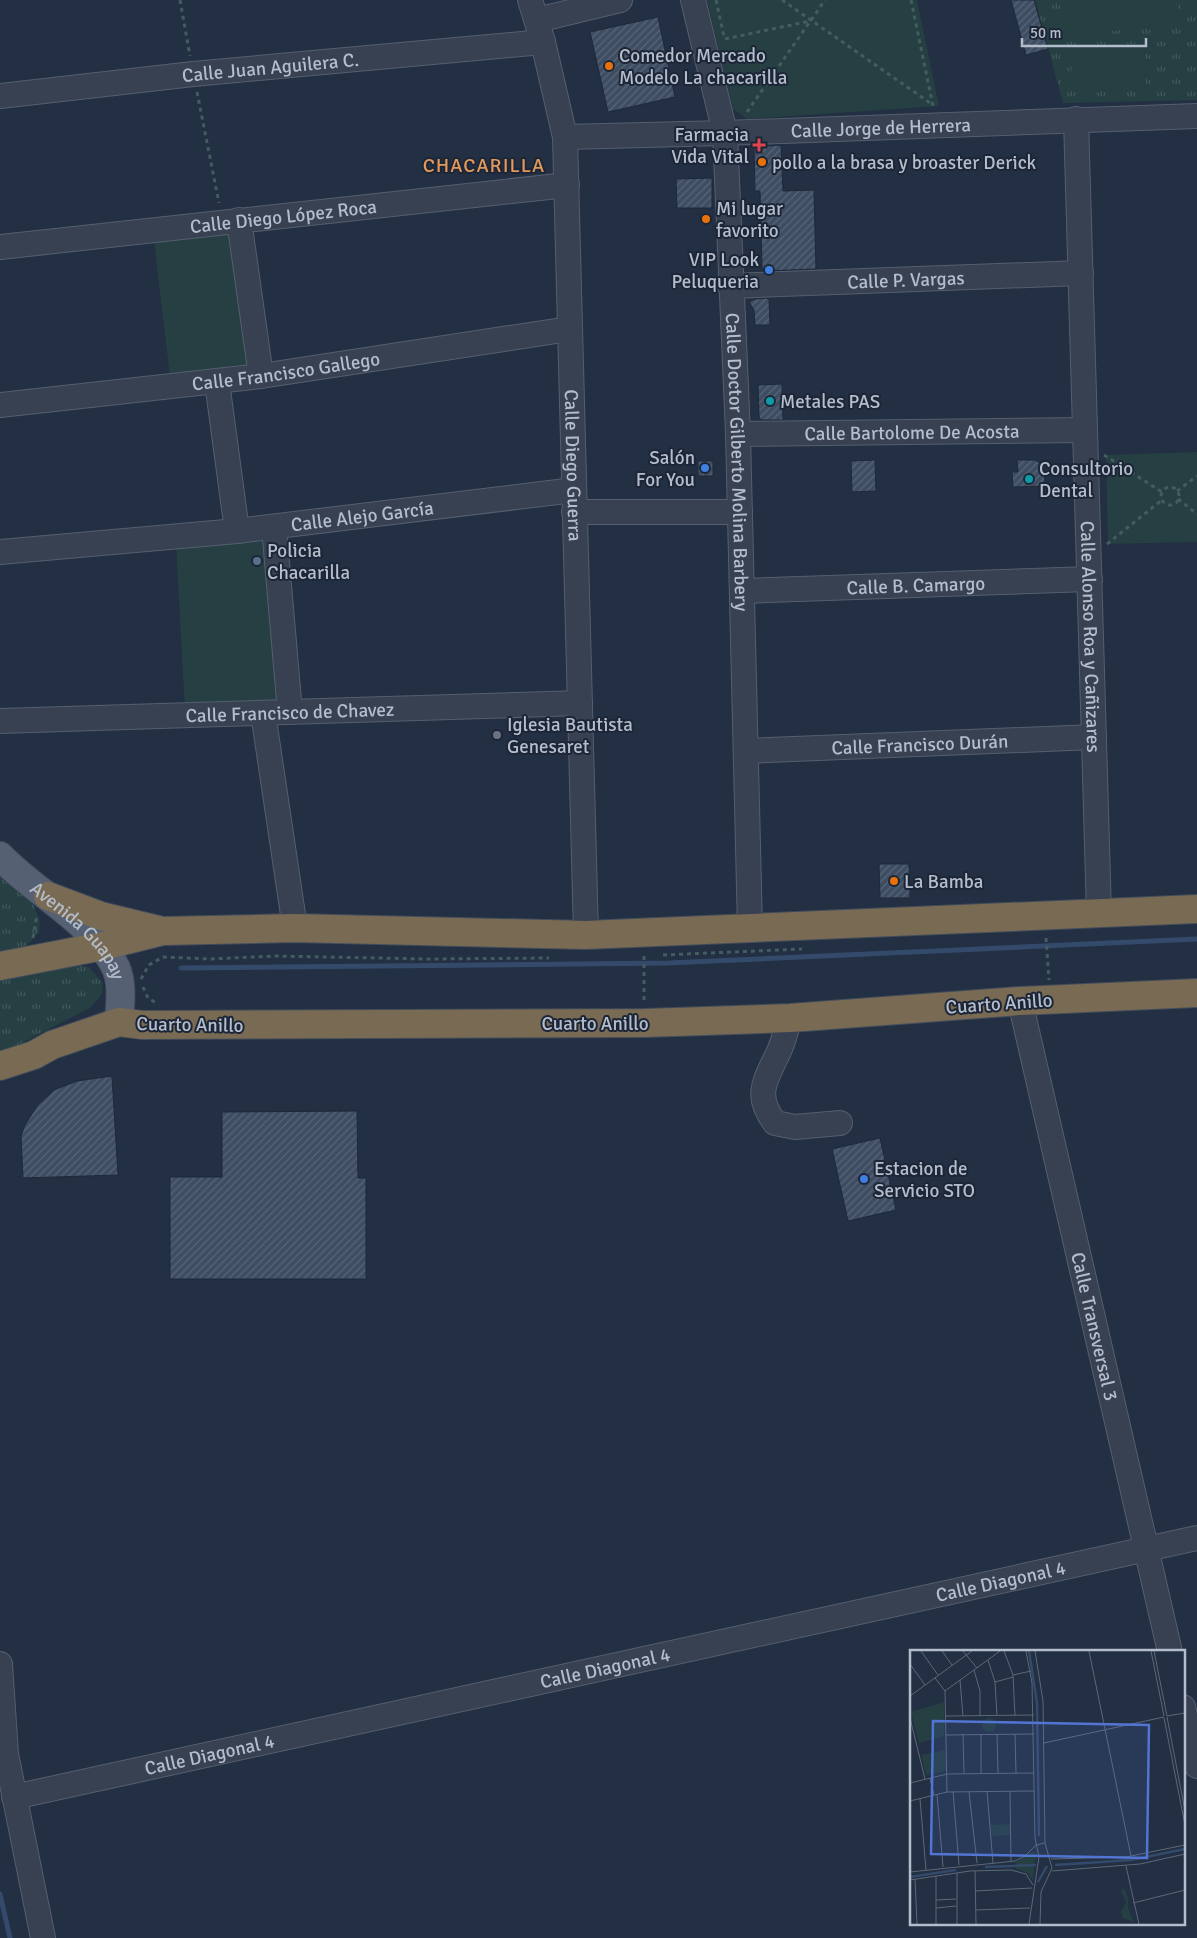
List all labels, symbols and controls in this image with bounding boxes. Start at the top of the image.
scale bar [1022,15,1146,47]
text: 50 m [1030,24,1061,42]
place label: Comedor Mercado Modelo La chacarilla [619,44,787,90]
street label: Calle Juan Aguilera C. [181,48,360,88]
marker: Comedor Mercado Modelo La chacarilla [603,60,615,72]
street label: Calle Jorge de Herrera [790,113,971,144]
place label: Farmacia Vida Vital [671,123,749,169]
marker: Farmacia Vida Vital [753,139,765,151]
place label: pollo a la brasa y broaster Derick [772,151,1037,175]
district label: CHACARILLA [423,153,545,178]
marker: pollo a la brasa y broaster Derick [756,156,768,168]
street label: Calle Diego López Roca [189,195,378,239]
place label: Mi lugar favorito [716,197,783,243]
marker: Mi lugar favorito [700,213,712,225]
place label: VIP Look Peluqueria [671,248,759,294]
marker: VIP Look Peluqueria [763,264,775,276]
street label: Calle P. Vargas [847,266,965,295]
street label: Calle Doctor Gilberto Molina Barbery [720,312,753,612]
street label: Calle Francisco Gallego [191,347,382,397]
street label: Calle Diego Guerra [559,389,587,542]
place label: Metales PAS [780,390,880,414]
marker: Metales PAS [764,395,776,407]
street label: Calle Bartolome De Acosta [804,420,1020,446]
place label: Salón For You [636,446,695,492]
place label: Consultorio Dental [1039,457,1133,503]
marker: Salón For You [699,462,711,474]
marker: Consultorio Dental [1023,473,1035,485]
street label: Calle Alejo García [290,496,435,537]
street label: Calle Alonso Roa y Cañizares [1075,520,1105,753]
place label: Policia Chacarilla [267,539,350,585]
marker: Policia Chacarilla [251,555,263,567]
street label: Calle B. Camargo [846,572,986,600]
street label: Calle Francisco de Chavez [185,698,395,728]
place label: Iglesia Bautista Genesaret [507,713,633,759]
marker: Iglesia Bautista Genesaret [491,729,503,741]
street label: Calle Francisco Durán [831,729,1009,761]
place label: La Bamba [904,870,983,894]
marker: La Bamba [888,875,900,887]
street label: Avenida Guapay [25,877,130,982]
street label: Cuarto Anillo [945,988,1053,1020]
street label: Cuarto Anillo [136,1012,244,1038]
street label: Cuarto Anillo [541,1012,649,1036]
place label: Estacion de Servicio STO [874,1157,975,1203]
marker: Estacion de Servicio STO [858,1173,870,1185]
street label: Calle Transversal 3 [1065,1250,1123,1403]
street label: Calle Diagonal 4 [934,1556,1068,1608]
street label: Calle Diagonal 4 [538,1643,672,1694]
inset map [910,1650,1184,1926]
street label: Calle Diagonal 4 [142,1729,277,1781]

